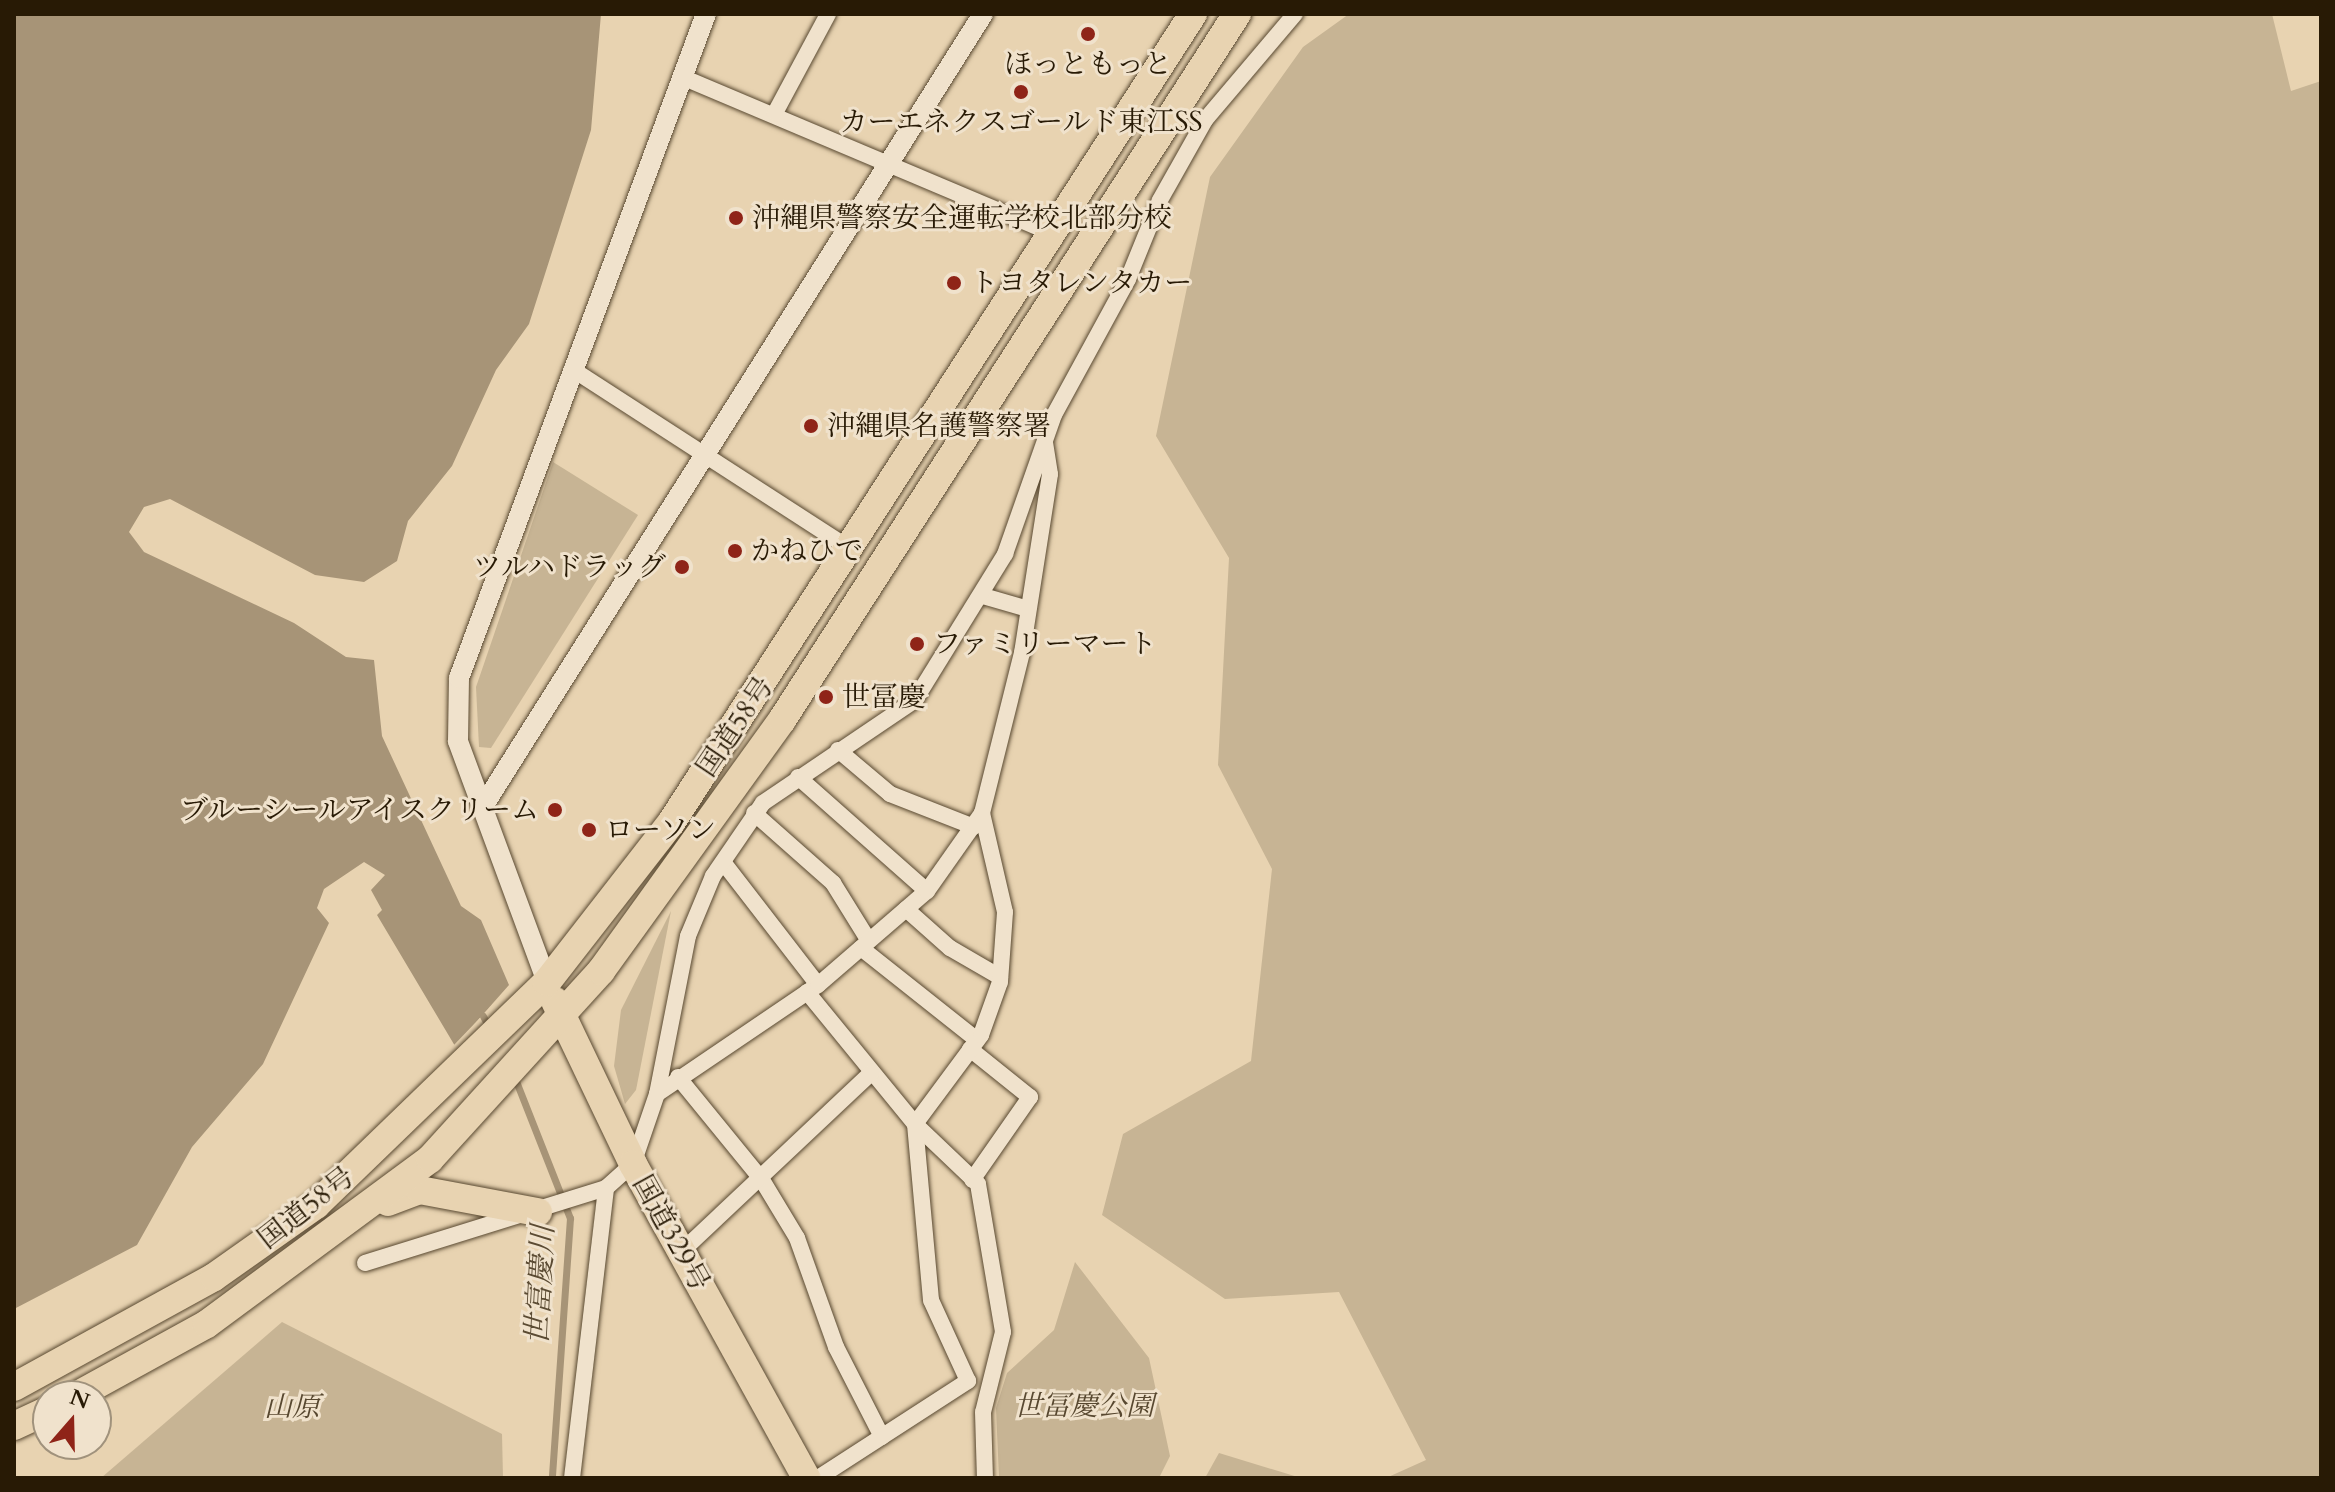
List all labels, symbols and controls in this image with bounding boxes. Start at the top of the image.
marker: ほっともっと [1079,25,1097,43]
place label: ほっともっと [1004,47,1172,81]
marker: カーエネクスゴールド東江SS [1012,83,1030,101]
place label: カーエネクスゴールド東江SS [839,105,1203,139]
place label: 沖縄県警察安全運転学校北部分校 [752,201,1172,235]
marker: 沖縄県警察安全運転学校北部分校 [727,209,745,227]
place label: トヨタレンタカー [970,266,1194,300]
marker: トヨタレンタカー [945,274,963,292]
place label: 沖縄県名護警察署 [827,409,1051,443]
marker: 沖縄県名護警察署 [802,417,820,435]
place label: かねひで [751,534,863,568]
marker: かねひで [726,542,744,560]
place label: ツルハドラッグ [470,550,666,584]
marker: ツルハドラッグ [673,558,691,576]
place label: ファミリーマート [933,627,1157,661]
marker: ファミリーマート [908,635,926,653]
street label: 国道58号 [690,671,780,783]
place label: 世冨慶 [842,680,926,714]
marker: 世冨慶 [817,688,835,706]
place label: ブルーシールアイスクリーム [175,793,539,827]
marker: ブルーシールアイスクリーム [546,801,564,819]
place label: ローソン [605,813,717,847]
marker: ローソン [580,821,598,839]
street label: 国道58号 [251,1160,361,1256]
street label: 国道329号 [626,1169,716,1297]
water label: 世富慶川 [520,1224,562,1346]
north arrow [32,1380,112,1460]
text: N [65,1382,94,1417]
park label: 世冨慶公園 [1014,1389,1154,1423]
park label: 山原 [264,1390,320,1424]

